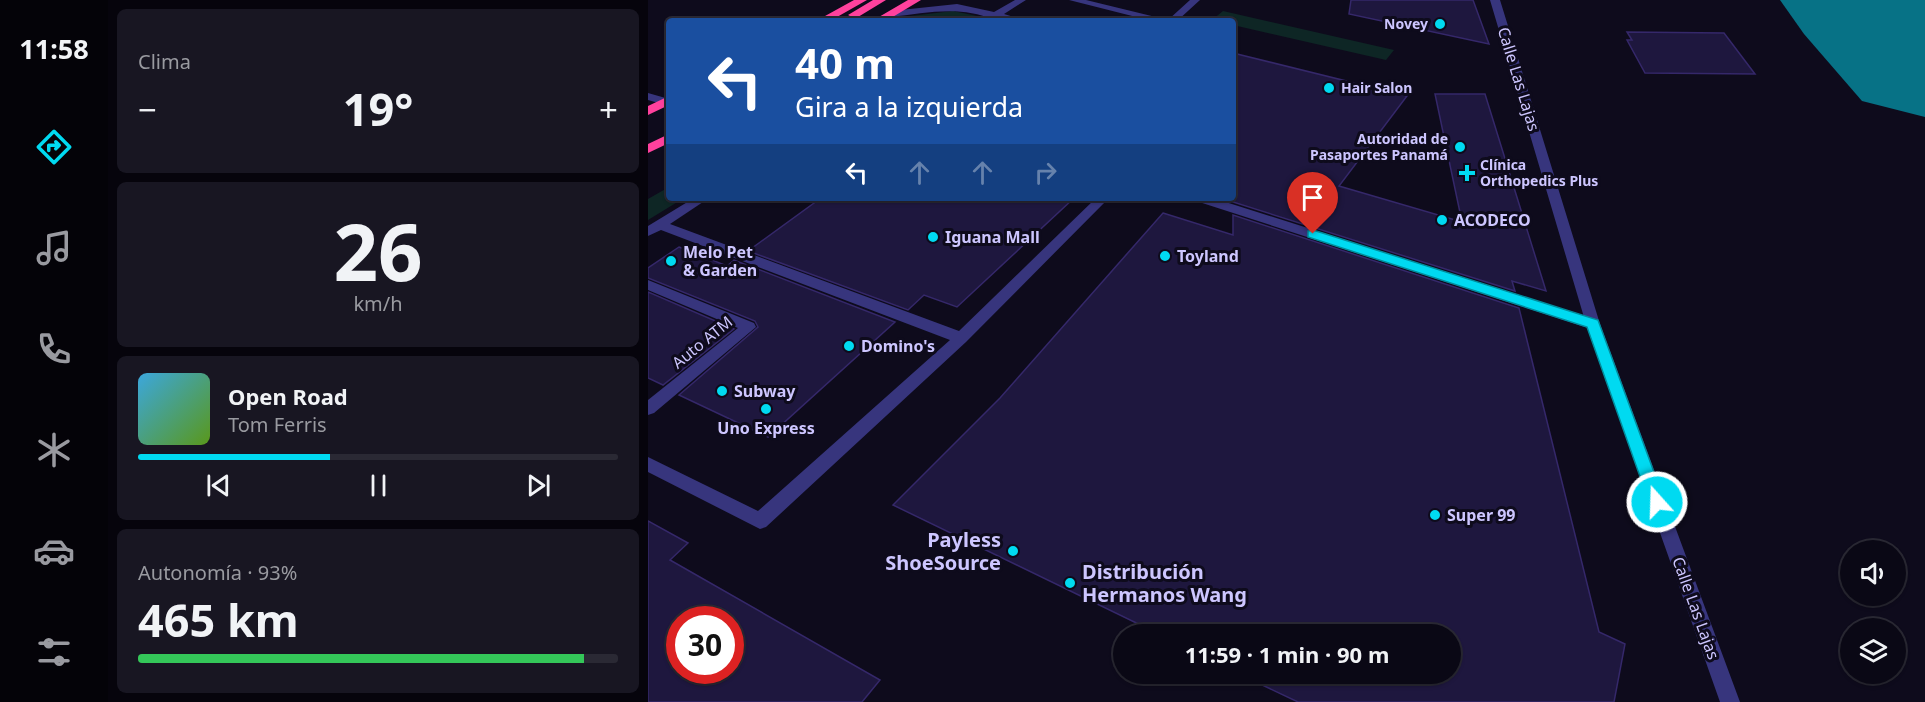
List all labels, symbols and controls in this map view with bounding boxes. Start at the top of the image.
place label: Novey [1384,14,1428,33]
marker: Novey [1433,17,1447,31]
street label: Calle Las Lajas [1493,24,1545,134]
text: 11:58 [19,30,89,67]
text: 40 m [795,34,895,91]
icon: left [696,42,774,120]
text: Clima [138,48,191,75]
text: 19° [343,78,413,139]
place label: Hair Salon [1341,78,1412,97]
marker: Hair Salon [1322,81,1336,95]
text: − [138,87,157,132]
text: + [599,87,618,132]
text: Gira a la izquierda [795,88,1023,125]
icon: directions [33,126,75,168]
place label: Autoridad de Pasaportes Panamá [1310,129,1448,164]
marker: Autoridad de Pasaportes Panamá [1453,140,1467,154]
place label: Clínica Orthopedics Plus [1480,155,1598,190]
icon: left [840,156,873,189]
icon: ahead [903,156,936,189]
icon: ahead [966,156,999,189]
icon: right [1029,156,1062,189]
marker: Clínica Orthopedics Plus [1458,164,1476,182]
pin [1287,172,1338,234]
icon: arrive [1296,181,1329,214]
text: 26 [333,198,423,304]
place label: ACODECO [1454,209,1531,231]
marker: ACODECO [1435,213,1449,227]
place label: Iguana Mall [945,226,1040,248]
icon: music [33,227,75,269]
marker: Iguana Mall [926,230,940,244]
place label: Melo Pet & Garden [683,241,757,281]
place label: Toyland [1177,245,1239,267]
marker: Toyland [1158,249,1172,263]
marker: Melo Pet & Garden [664,254,678,268]
text: km/h [353,290,403,317]
street label: Auto ATM [667,311,737,373]
icon: phone [33,328,75,370]
place label: Domino's [861,335,935,357]
marker: Domino's [842,339,856,353]
place label: Subway [734,380,796,402]
text: Open Road [228,381,348,411]
marker: Subway [715,384,729,398]
marker: Uno Express [759,402,773,416]
text: Tom Ferris [228,411,327,438]
place label: Uno Express [717,417,815,439]
icon: climate [33,429,75,471]
icon: previous [202,469,235,502]
icon: pause [362,469,395,502]
icon: next [522,469,555,502]
position arrow [1625,470,1689,534]
place label: Super 99 [1447,504,1516,526]
marker: Super 99 [1428,508,1442,522]
place label: Payless ShoeSource [885,526,1001,576]
icon: car [33,530,75,572]
map controls [1840,540,1906,684]
button: sound [1840,540,1906,606]
marker: Payless ShoeSource [1006,544,1020,558]
street label: Calle Las Lajas [1667,554,1725,662]
place label: Distribución Hermanos Wang [1082,558,1247,608]
text: Autonomía · 93% [138,559,297,586]
marker: Distribución Hermanos Wang [1063,576,1077,590]
text: 465 km [138,589,299,650]
speed limit sign: 30 [666,606,744,684]
button: layers [1840,618,1906,684]
icon: filters [33,631,75,673]
text: 11:59 · 1 min · 90 m [1185,639,1389,669]

